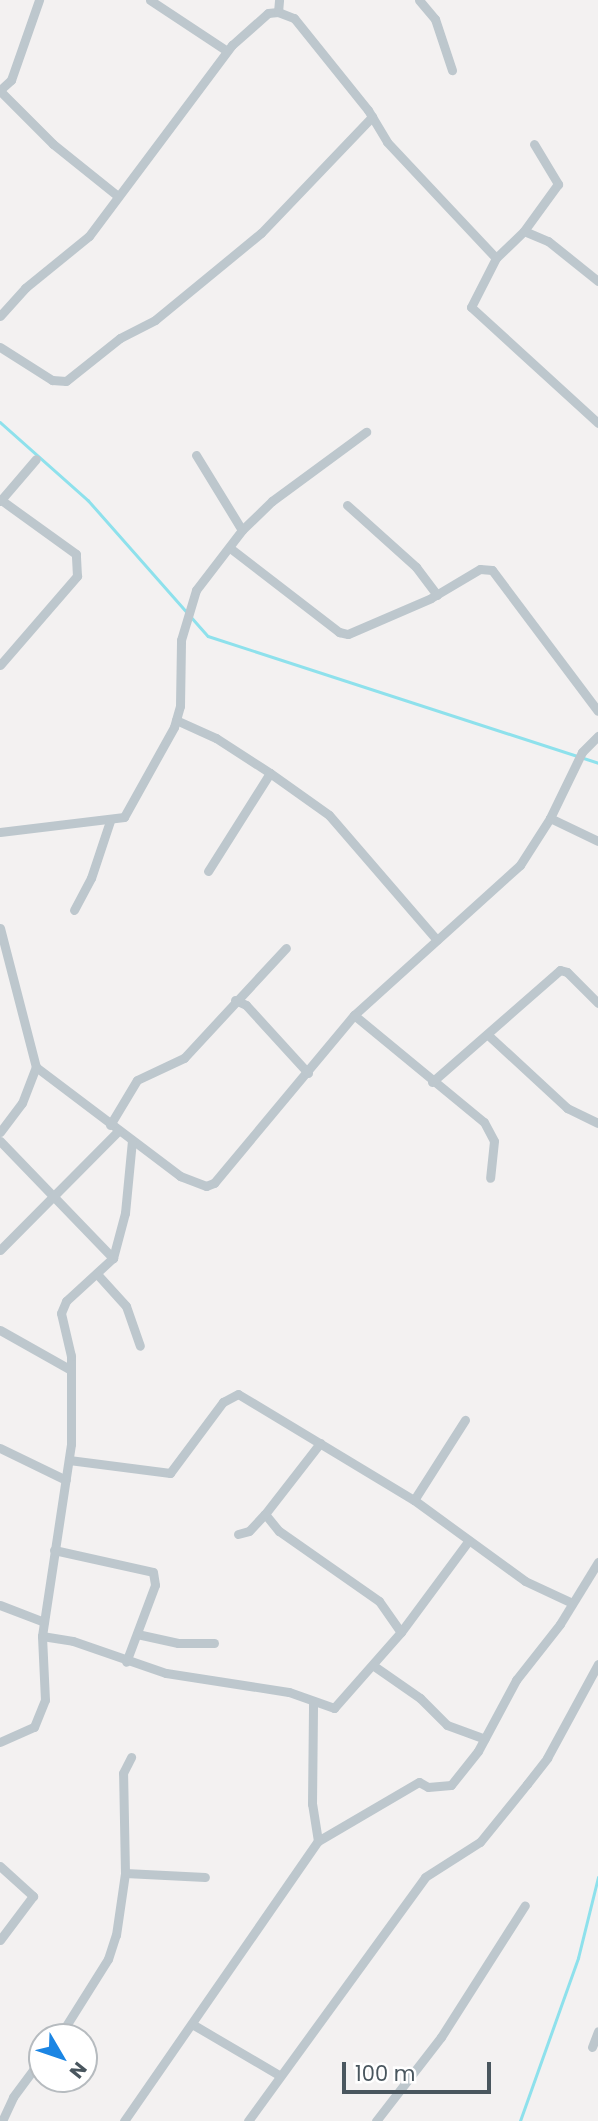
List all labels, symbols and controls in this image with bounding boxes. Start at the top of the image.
north arrow [28,2023,98,2093]
scale bar [346,2048,495,2092]
text: N [63,2056,93,2084]
text: 100 m [355,2059,415,2088]

